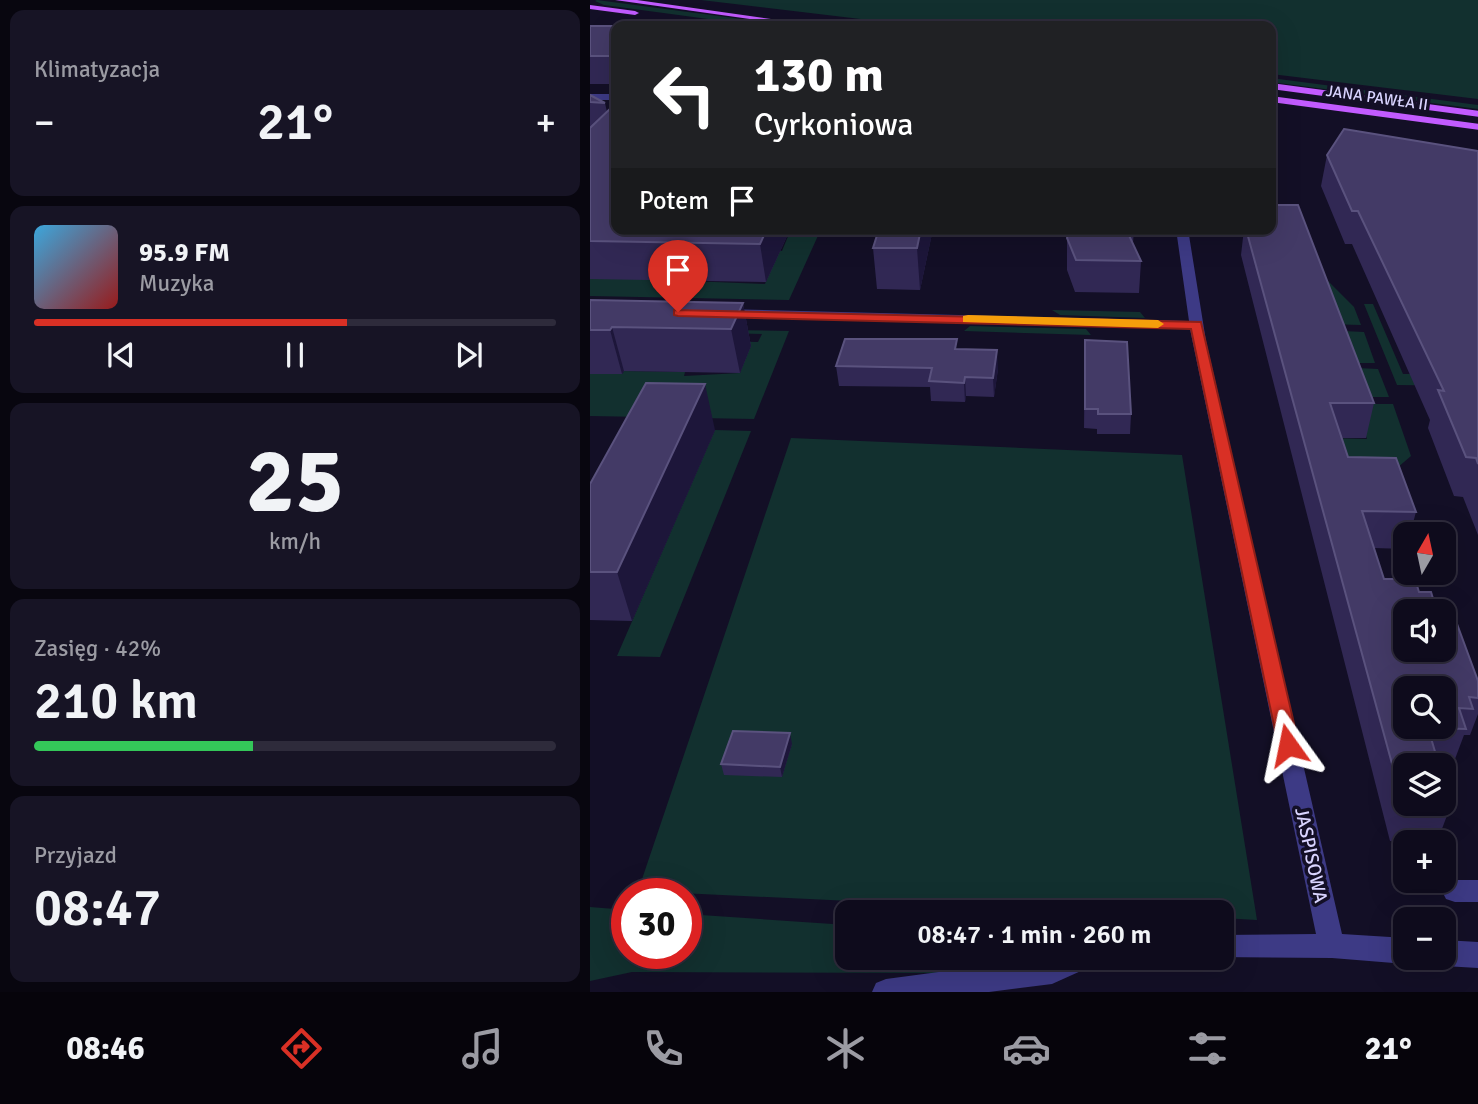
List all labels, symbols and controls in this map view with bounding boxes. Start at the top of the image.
text: 130 m [754,45,884,105]
icon: left [639,49,730,140]
text: Klimatyzacja [34,55,160,84]
street label: JANA PAWŁA II [1325,81,1429,115]
text: 21° [257,90,333,154]
text: − [34,99,55,146]
text: + [535,99,556,146]
text: Cyrkoniowa [754,105,914,144]
icon: arrive [723,182,761,220]
text: Potem [639,185,709,217]
text: 95.9 FM [139,237,230,269]
pin [648,240,708,312]
icon: arrive [659,251,697,289]
text: Muzyka [139,269,214,298]
icon: previous [102,336,140,374]
icon: pause [276,336,314,374]
icon: next [450,336,488,374]
text: 25 [246,425,344,538]
north arrow [1393,522,1456,584]
map controls [1393,522,1456,970]
text: km/h [269,527,321,556]
button: sound [1393,599,1456,662]
text: Zasięg · 42% [34,634,161,663]
text: 210 km [34,669,198,733]
button: search [1393,676,1456,739]
position arrow [1251,708,1325,782]
button: layers [1393,753,1456,816]
street label: JASPISOWA [1289,805,1333,905]
button: + [1393,830,1456,893]
text: Przyjazd [34,841,117,870]
text: 08:47 [34,876,161,940]
speed limit sign: 30 [611,878,702,969]
button: − [1393,907,1456,970]
text: 08:47 · 1 min · 260 m [918,919,1151,951]
icon: directions [277,1024,326,1073]
icon: music [458,1024,507,1073]
icon: phone [639,1024,688,1073]
icon: climate [821,1024,870,1073]
icon: car [1002,1024,1051,1073]
icon: filters [1183,1024,1232,1073]
text: 08:46 [66,1029,145,1068]
text: 21° [1364,1029,1412,1068]

